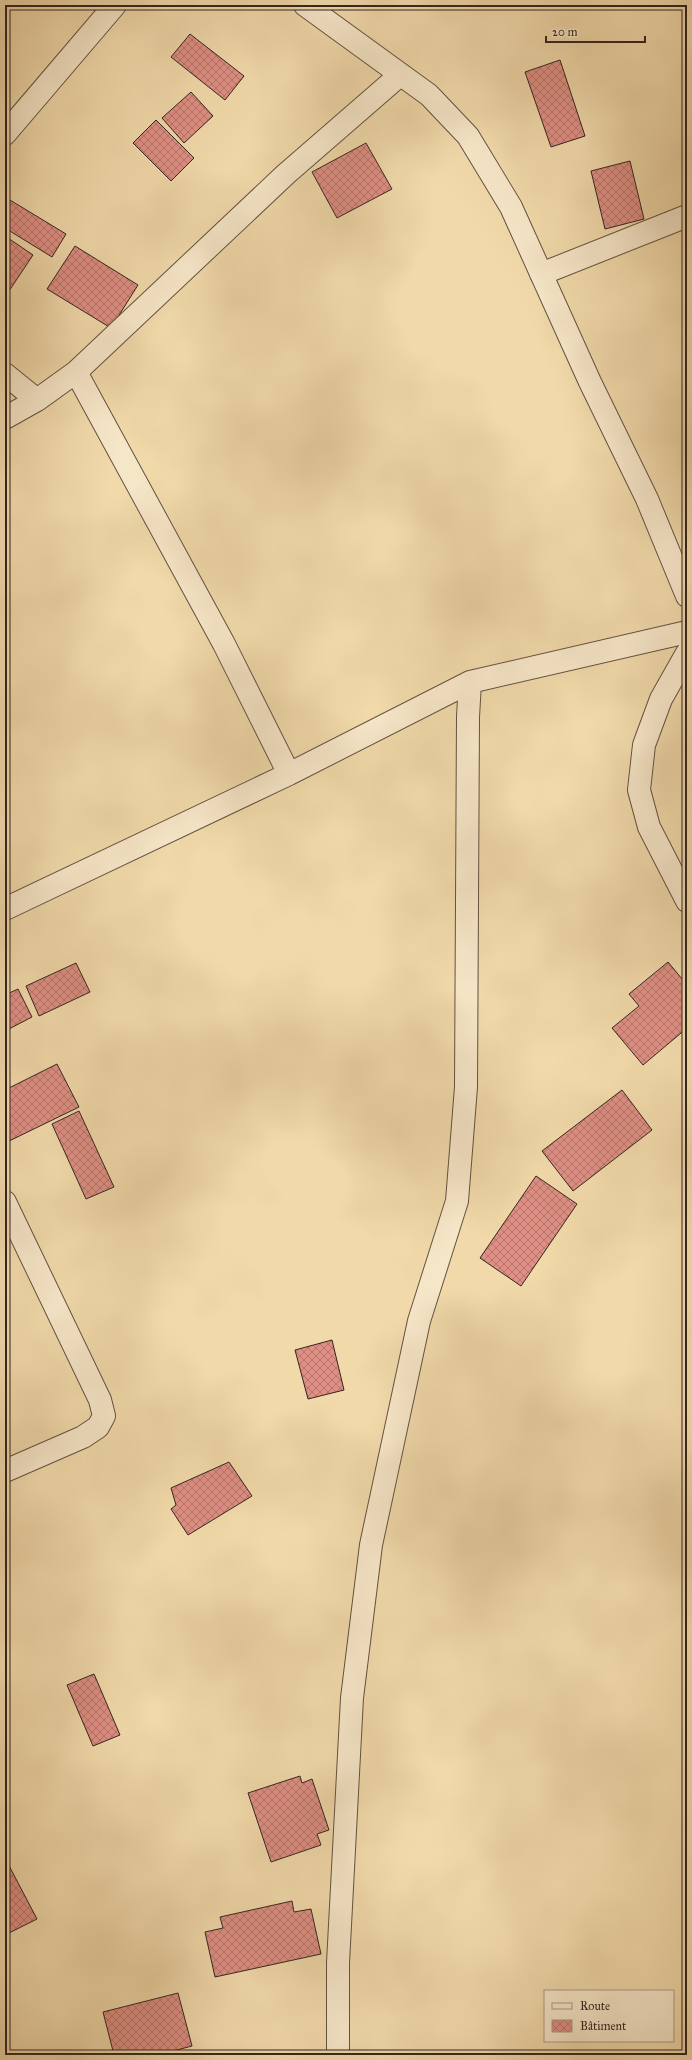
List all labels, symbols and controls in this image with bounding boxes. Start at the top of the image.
scale bar [546,18,645,44]
text: 20 m [552,25,578,39]
legend [544,1990,674,2042]
text: Route [580,1999,610,2013]
text: Bâtiment [580,2019,627,2033]

